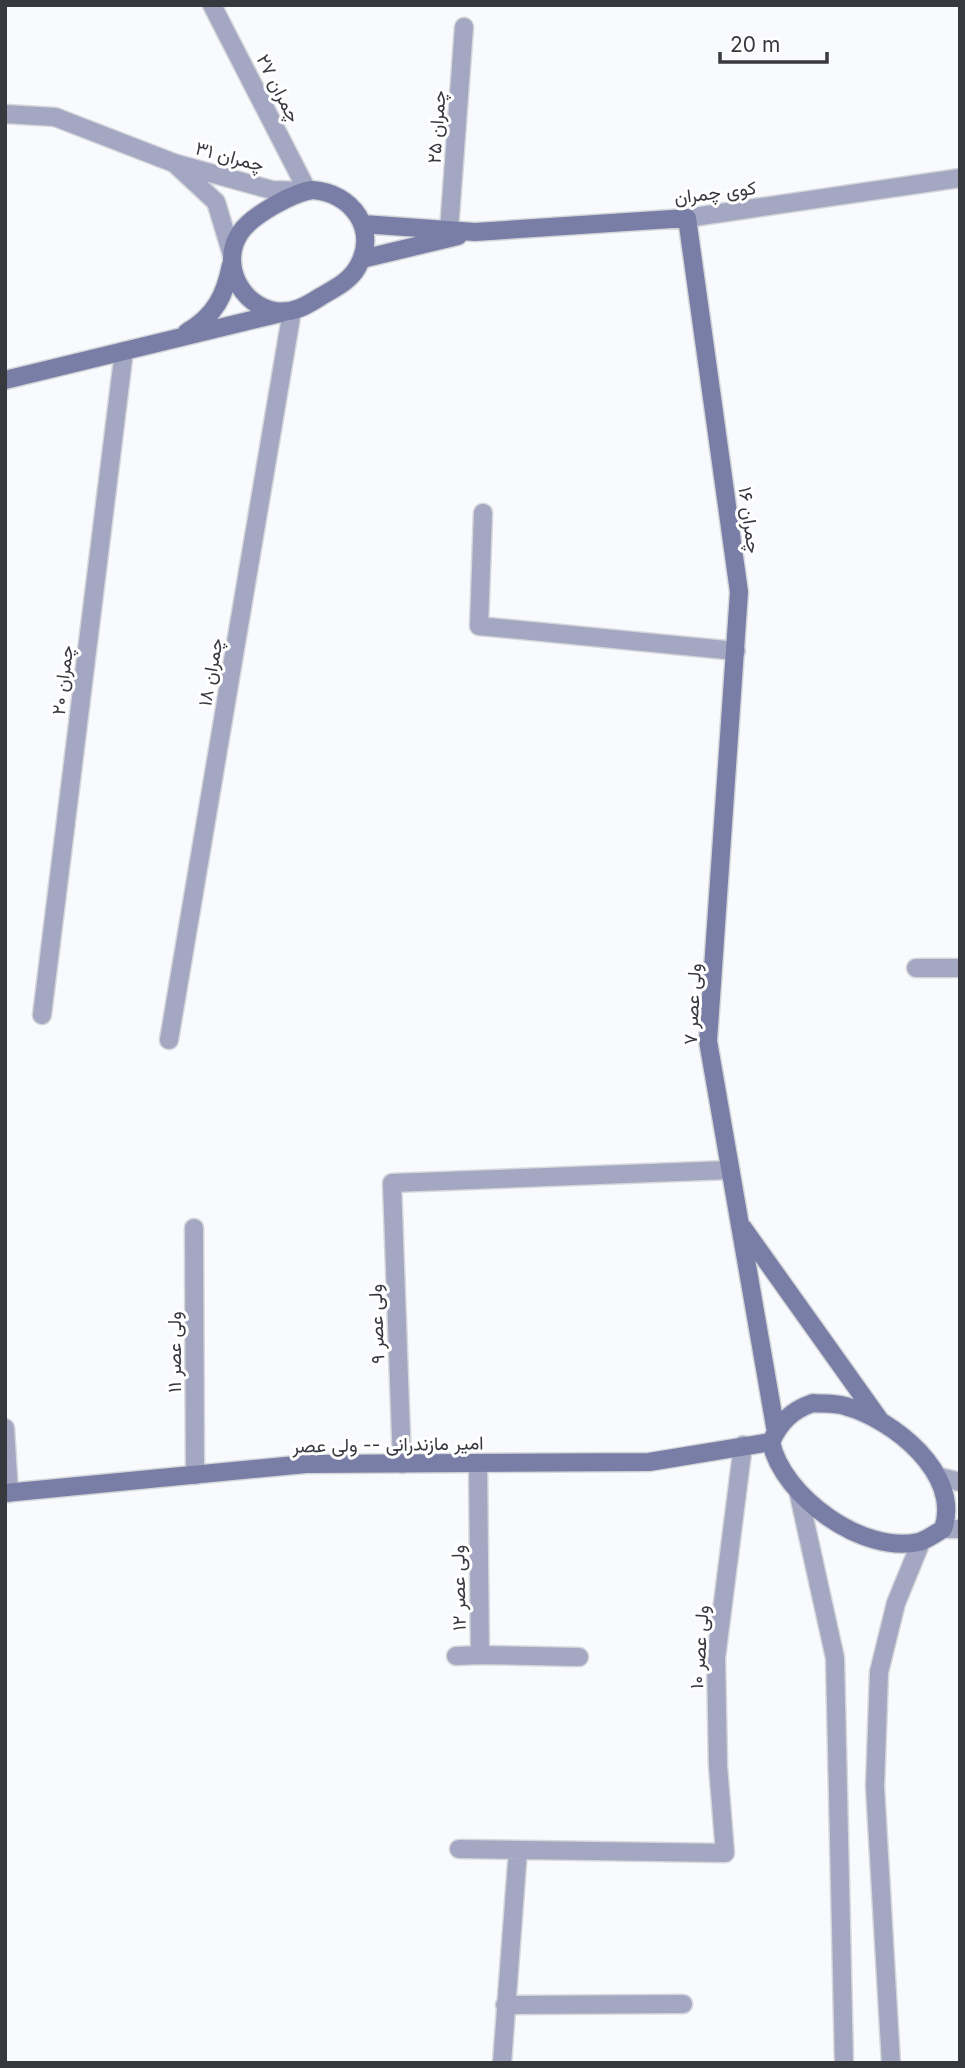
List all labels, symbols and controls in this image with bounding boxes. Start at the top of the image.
scale bar [720,21,827,65]
text: 20 m [730,32,780,57]
street label: چمران ۲۷ [250,50,305,127]
street label: چمران ۲۵ [422,90,453,165]
street label: چمران ۳۱ [192,136,267,179]
street label: کوی چمران [673,176,758,211]
street label: چمران ۱۶ [731,485,766,555]
street label: چمران ۱۸ [193,636,230,708]
street label: چمران ۲۰ [47,644,80,717]
street label: ولی عصر ۷ [679,963,706,1045]
street label: ولی عصر ۹ [364,1284,389,1364]
street label: ولی عصر ۱۱ [163,1311,186,1393]
street label: امیر مازندرانی -- ولی عصر [291,1431,484,1458]
street label: ولی عصر ۱۲ [446,1545,471,1631]
street label: ولی عصر ۱۰ [685,1604,714,1690]

